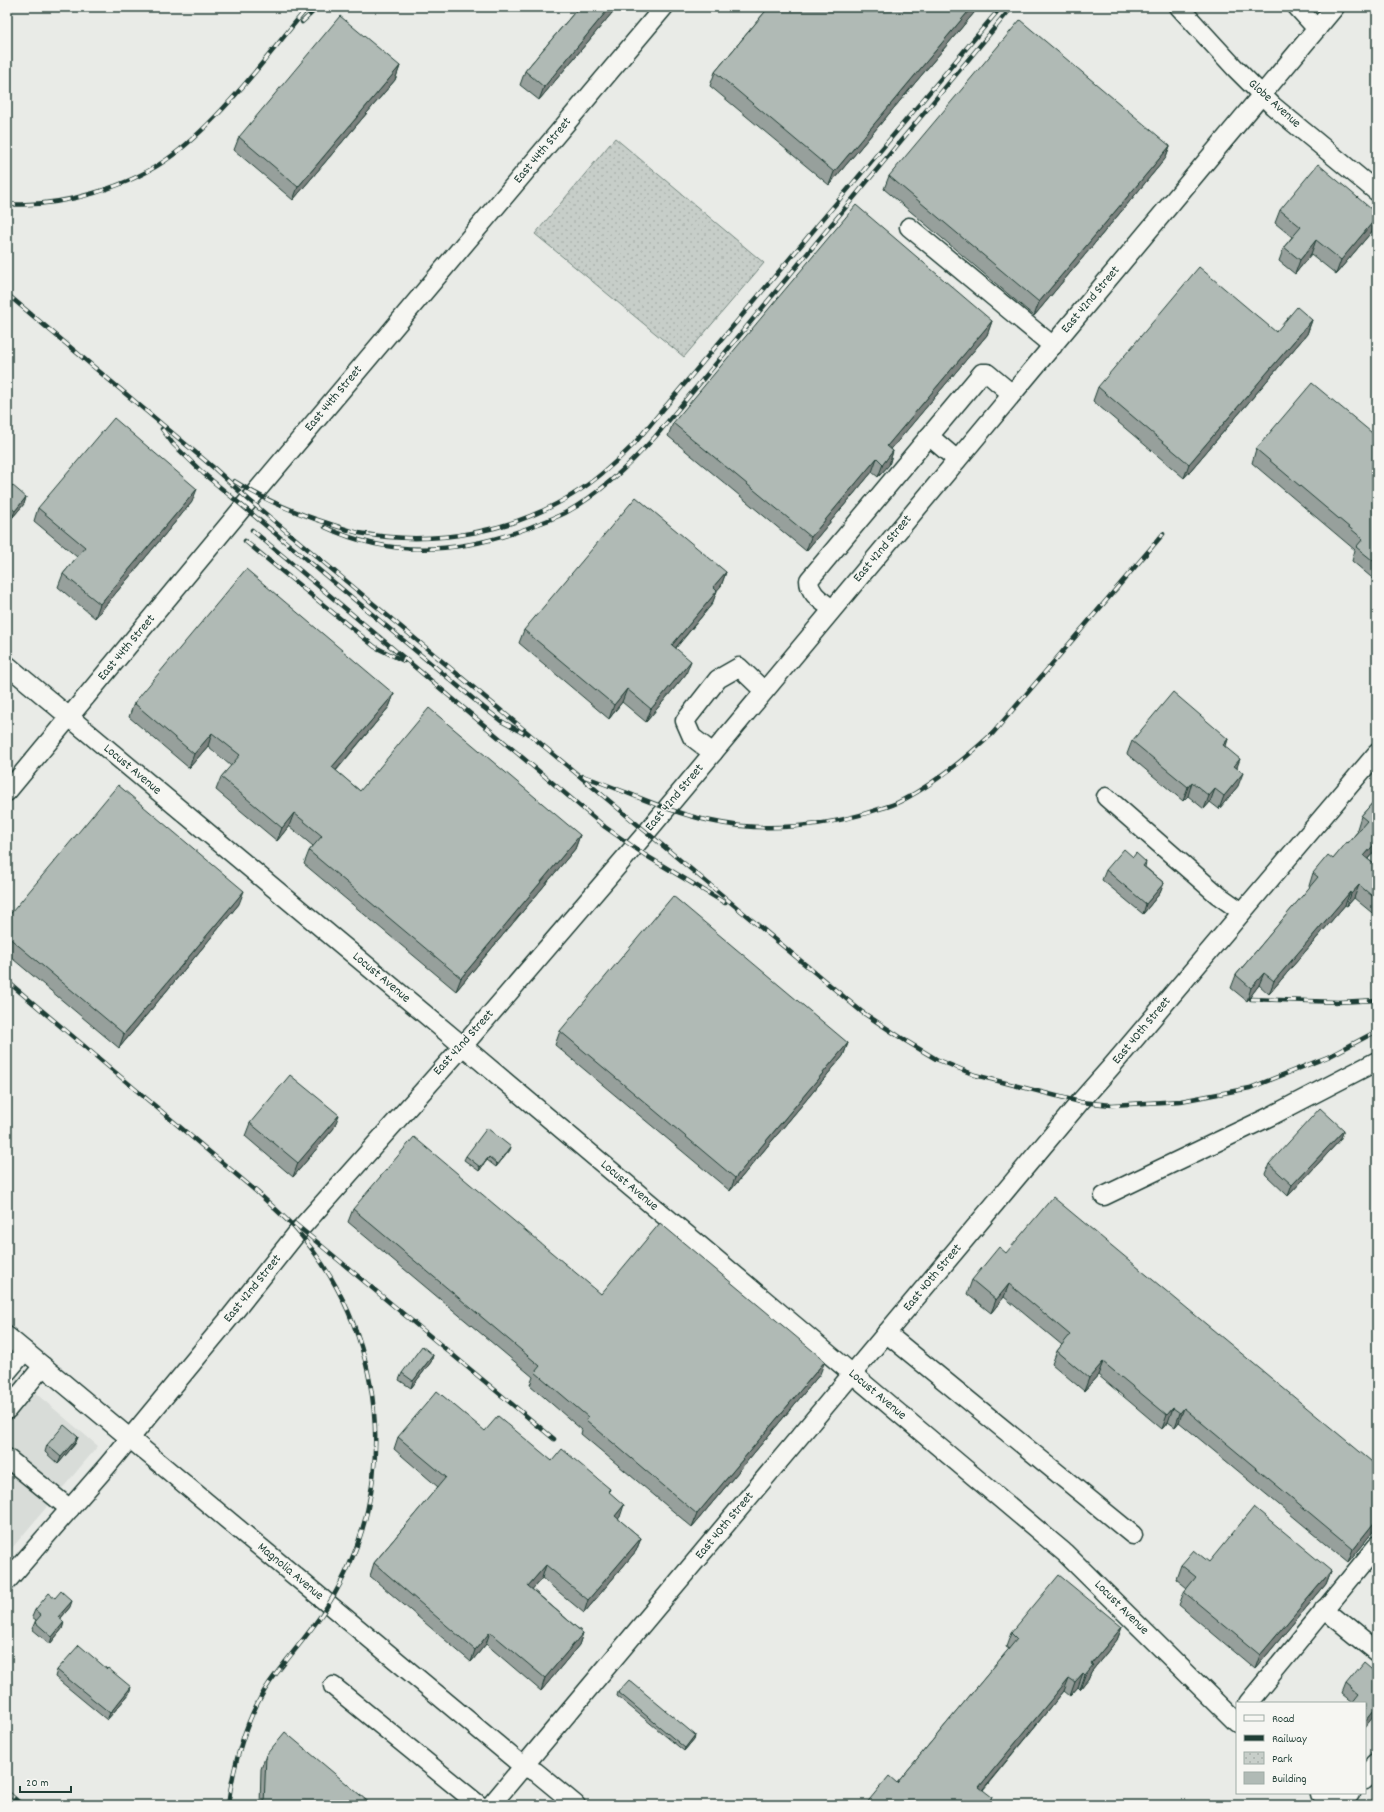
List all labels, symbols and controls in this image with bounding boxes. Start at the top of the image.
street label: Globe Avenue [1243,75,1305,133]
street label: East 44th Street [510,114,577,188]
street label: East 42nd Street [1057,262,1125,338]
street label: East 44th Street [301,362,368,436]
street label: East 42nd Street [849,511,917,587]
street label: East 44th Street [94,611,161,685]
street label: Locust Avenue [99,740,165,800]
street label: East 42nd Street [641,760,709,836]
street label: Locust Avenue [348,948,414,1008]
street label: East 40th Street [1108,993,1176,1069]
street label: East 42nd Street [429,1006,499,1080]
street label: Locust Avenue [596,1156,662,1216]
street label: East 40th Street [899,1240,967,1316]
street label: East 42nd Street [220,1251,287,1327]
street label: Locust Avenue [844,1365,910,1425]
street label: East 40th Street [691,1488,759,1564]
street label: Magnolia Avenue [253,1539,327,1606]
street label: Locust Avenue [1089,1576,1153,1640]
legend [1236,1702,1366,1794]
text: Road [1272,1711,1294,1728]
text: Railway [1272,1731,1308,1748]
text: Park [1272,1751,1293,1768]
scale bar [20,1768,71,1794]
text: Building [1272,1771,1307,1788]
text: 20 m [26,1775,49,1792]

